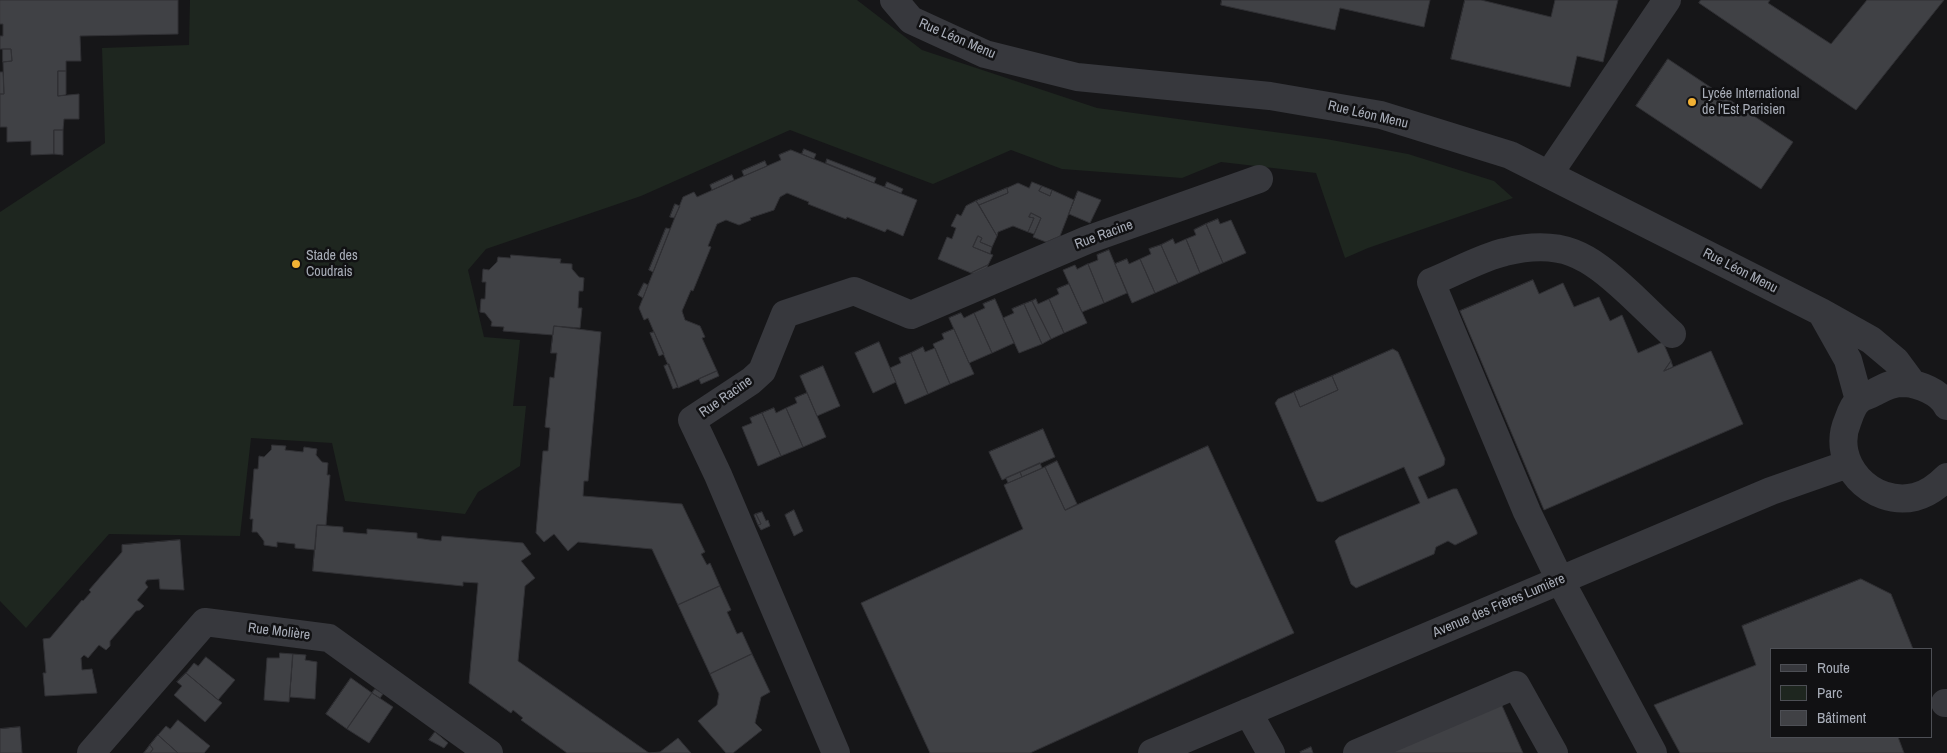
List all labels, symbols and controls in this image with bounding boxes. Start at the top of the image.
street label: Rue Léon Menu [916,15,998,63]
place label: Lycée International de l'Est Parisien [1702,86,1799,118]
marker: Lycée International de l'Est Parisien [1686,96,1698,108]
street label: Rue Léon Menu [1326,98,1410,132]
street label: Rue Racine [1073,217,1135,253]
street label: Rue Léon Menu [1700,245,1780,297]
place label: Stade des Coudrais [306,248,358,280]
marker: Stade des Coudrais [290,258,302,270]
street label: Rue Racine [696,373,756,421]
street label: Avenue des Frères Lumière [1430,571,1568,641]
street label: Rue Molière [247,620,311,644]
legend [1770,648,1932,738]
text: Route [1817,657,1850,678]
text: Parc [1817,682,1842,703]
text: Bâtiment [1817,707,1866,728]

